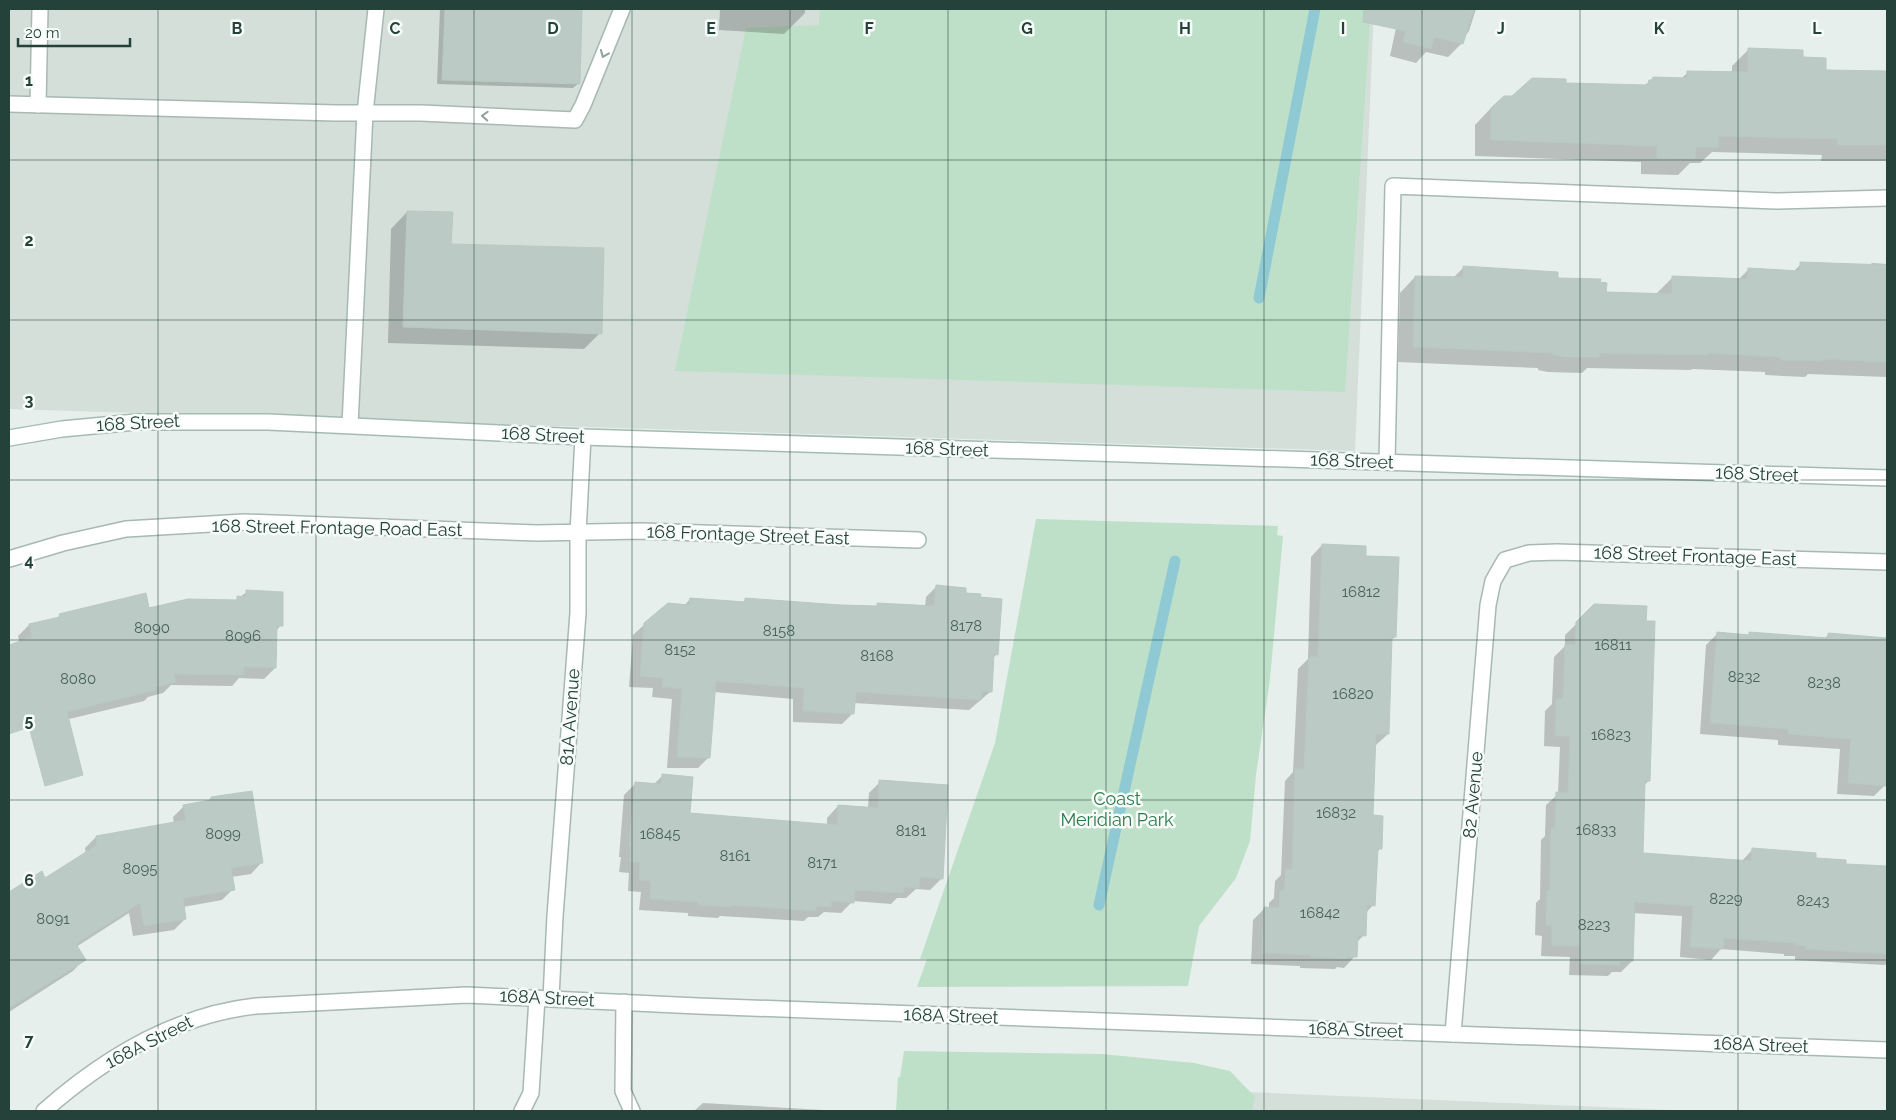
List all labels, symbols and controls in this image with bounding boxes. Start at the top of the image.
scale bar [18,15,130,47]
text: B [232,19,243,38]
text: C [390,19,401,38]
text: D [547,19,559,38]
text: E [706,19,716,38]
text: F [864,19,874,38]
text: G [1021,19,1033,38]
text: H [1179,19,1191,38]
text: I [1341,19,1345,38]
text: J [1497,19,1505,38]
text: K [1654,19,1665,38]
text: L [1812,19,1822,38]
text: 20 m [25,24,60,42]
one-way arrow [600,49,610,58]
text: 1 [25,71,33,90]
one-way arrow [481,110,489,121]
text: 2 [24,231,34,250]
text: 3 [25,391,34,410]
street label: 168 Street [96,410,180,435]
street label: 168 Street [501,422,585,447]
street label: 168 Street [905,437,989,460]
street label: 168 Street [1310,449,1394,472]
street label: 168 Street [1715,462,1799,485]
street label: 168 Street Frontage Road East [211,515,463,540]
street label: 168 Frontage Street East [646,520,850,549]
street label: 168 Street Frontage East [1593,541,1797,570]
text: 4 [24,551,34,570]
house number: 16812 [1342,583,1380,601]
house number: 8178 [950,617,982,635]
house number: 8090 [134,619,170,637]
house number: 8158 [763,622,795,640]
house number: 8096 [225,627,261,645]
house number: 16811 [1594,636,1632,654]
house number: 8152 [664,641,696,659]
house number: 8168 [860,647,894,665]
street label: 81A Avenue [556,667,583,766]
house number: 8232 [1728,668,1760,686]
house number: 8080 [60,670,96,688]
house number: 8238 [1807,674,1841,692]
house number: 16820 [1332,685,1374,703]
text: 5 [25,711,34,730]
house number: 16823 [1591,726,1631,744]
street label: 82 Avenue [1458,750,1487,839]
park label: Coast Meridian Park [1060,788,1174,830]
house number: 16832 [1316,804,1356,822]
house number: 16833 [1576,821,1616,839]
house number: 8181 [896,822,927,840]
house number: 8099 [205,825,241,843]
house number: 16845 [640,825,680,843]
house number: 8161 [720,847,751,865]
house number: 8171 [807,854,837,872]
house number: 8095 [122,860,158,878]
text: 6 [24,871,34,890]
house number: 8229 [1709,890,1743,908]
house number: 8243 [1797,892,1829,910]
house number: 16842 [1300,904,1340,922]
house number: 8091 [36,910,70,928]
house number: 8223 [1578,916,1610,934]
street label: 168A Street [499,985,595,1010]
street label: 168A Street [903,1003,999,1028]
street label: 168A Street [102,1011,196,1073]
street label: 168A Street [1308,1017,1404,1042]
text: 7 [25,1031,34,1050]
street label: 168A Street [1713,1032,1809,1057]

